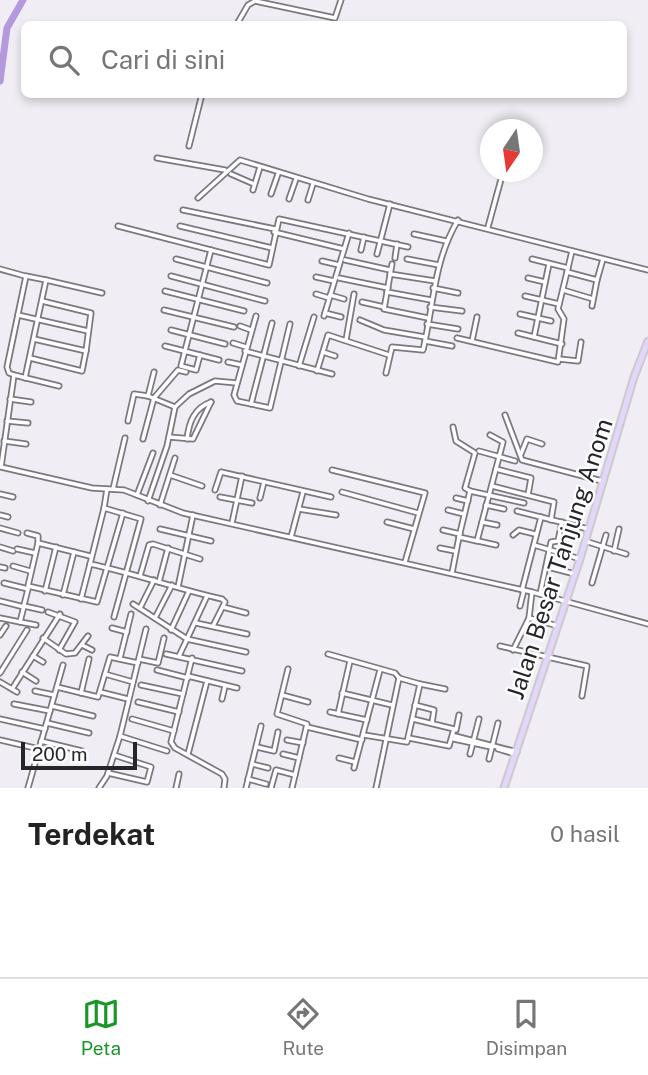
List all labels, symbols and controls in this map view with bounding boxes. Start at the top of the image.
search box [21,21,627,98]
icon: search [45,41,83,79]
text: Cari di sini [101,44,225,75]
north arrow [480,119,543,182]
street label: Jalan Besar Tanjung Anom [500,415,618,702]
scale bar [21,739,136,771]
text: 200 m [32,743,88,765]
text: Terdekat [28,816,155,852]
text: 0 hasil [550,820,620,847]
tab: Peta [81,995,121,1059]
tab: Rute [283,995,324,1059]
tab: Disimpan [486,995,567,1059]

